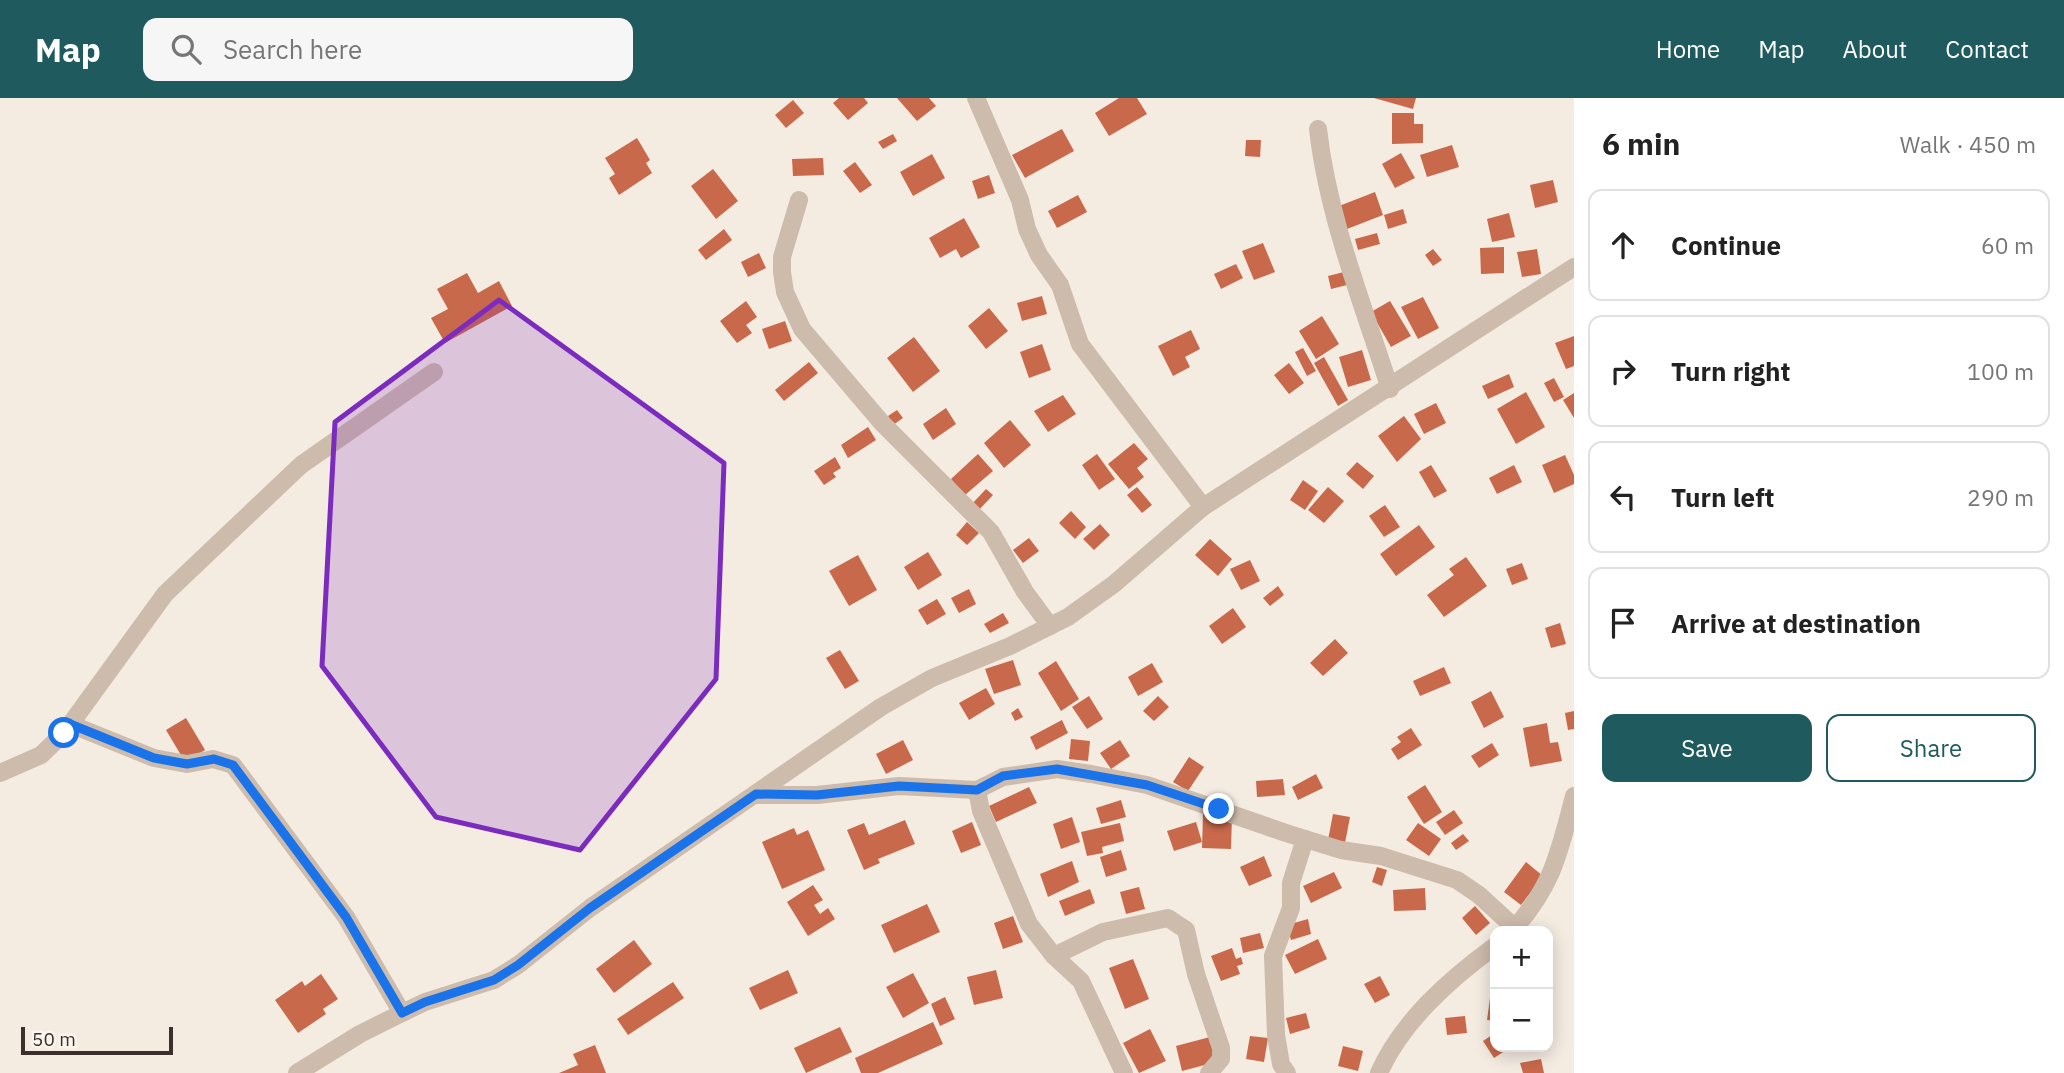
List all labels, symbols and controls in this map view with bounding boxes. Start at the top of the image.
search box [143,18,633,81]
text: Map [35,28,101,71]
icon: search [167,30,205,68]
text: Search here [223,32,362,66]
text: Home [1656,33,1720,65]
text: Map [1758,33,1804,65]
text: About [1842,33,1907,65]
text: Contact [1945,33,2029,65]
text: 6 min [1602,124,1680,163]
text: Walk · 450 m [1900,129,2036,159]
icon: ahead [1604,226,1642,264]
text: Continue [1671,228,1781,262]
text: 60 m [1981,230,2034,260]
icon: right [1604,352,1642,390]
text: Turn right [1671,354,1790,388]
text: 100 m [1967,356,2034,386]
icon: left [1604,478,1642,516]
text: Turn left [1671,480,1774,514]
text: 290 m [1967,482,2034,512]
icon: arrive [1604,604,1642,642]
text: Arrive at destination [1671,606,1921,640]
button: Save [1602,714,1812,782]
button: Share [1826,714,2036,782]
route start [48,717,79,748]
route end [1203,793,1234,824]
map controls [1490,926,1553,1052]
button: + [1490,926,1553,989]
button: − [1490,989,1553,1052]
scale bar [21,1024,173,1056]
text: 50 m [32,1027,76,1051]

